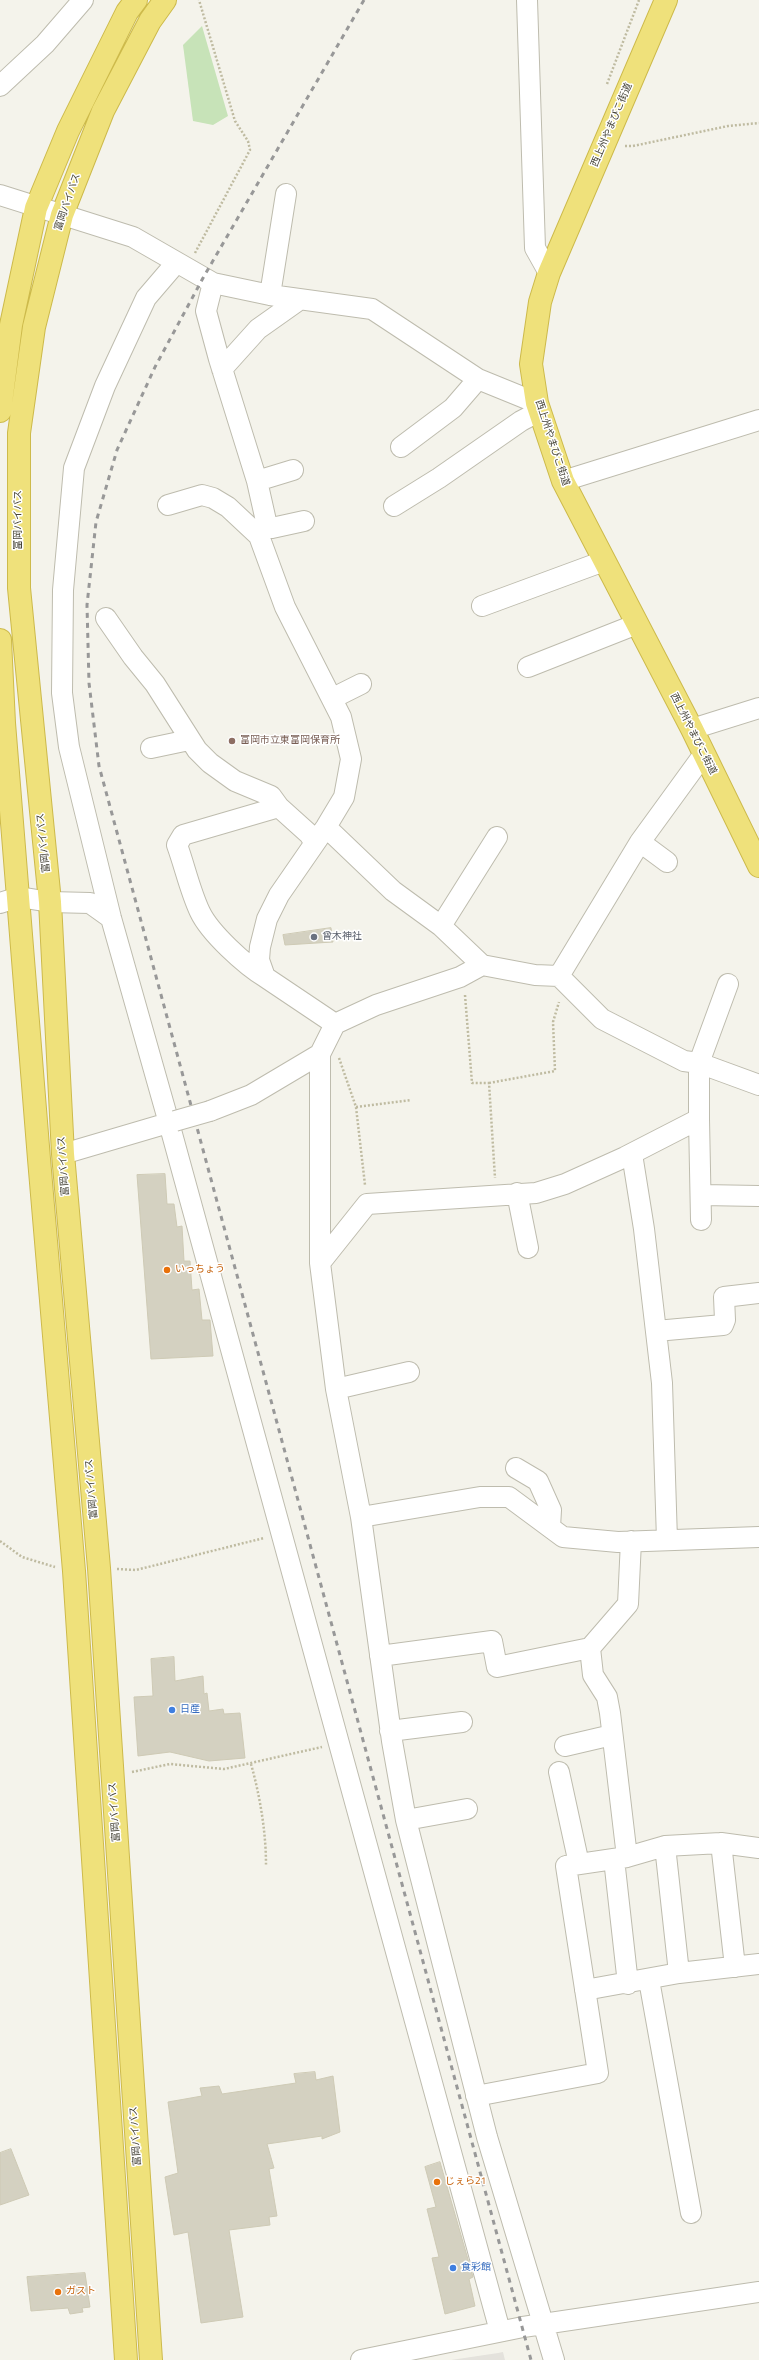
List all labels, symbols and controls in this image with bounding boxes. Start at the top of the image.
street label: 西上州やまびこ街道 [589,81,635,169]
street label: 富岡バイパス [53,172,83,232]
street label: 西上州やまびこ街道 [532,398,572,488]
street label: 富岡バイパス [13,490,25,550]
street label: 西上州やまびこ街道 [667,691,719,777]
place label: 富岡市立東富岡保育所 [240,735,340,747]
marker: 富岡市立東富岡保育所 [227,736,237,746]
street label: 富岡バイパス [35,813,53,873]
place label: 曾木神社 [322,931,362,943]
marker: 曾木神社 [309,932,319,942]
street label: 富岡バイパス [56,1136,72,1196]
place label: いっちょう [175,1264,225,1276]
marker: いっちょう [162,1265,172,1275]
street label: 富岡バイパス [83,1459,101,1519]
place label: 日産 [180,1704,200,1716]
marker: 日産 [167,1705,177,1715]
street label: 富岡バイパス [107,1782,123,1842]
street label: 富岡バイパス [128,2106,144,2166]
place label: じぇら21 [445,2176,486,2188]
marker: じぇら21 [432,2177,442,2187]
place label: 食彩館 [461,2262,491,2274]
marker: 食彩館 [448,2263,458,2273]
place label: ガスト [66,2286,96,2298]
marker: ガスト [53,2287,63,2297]

